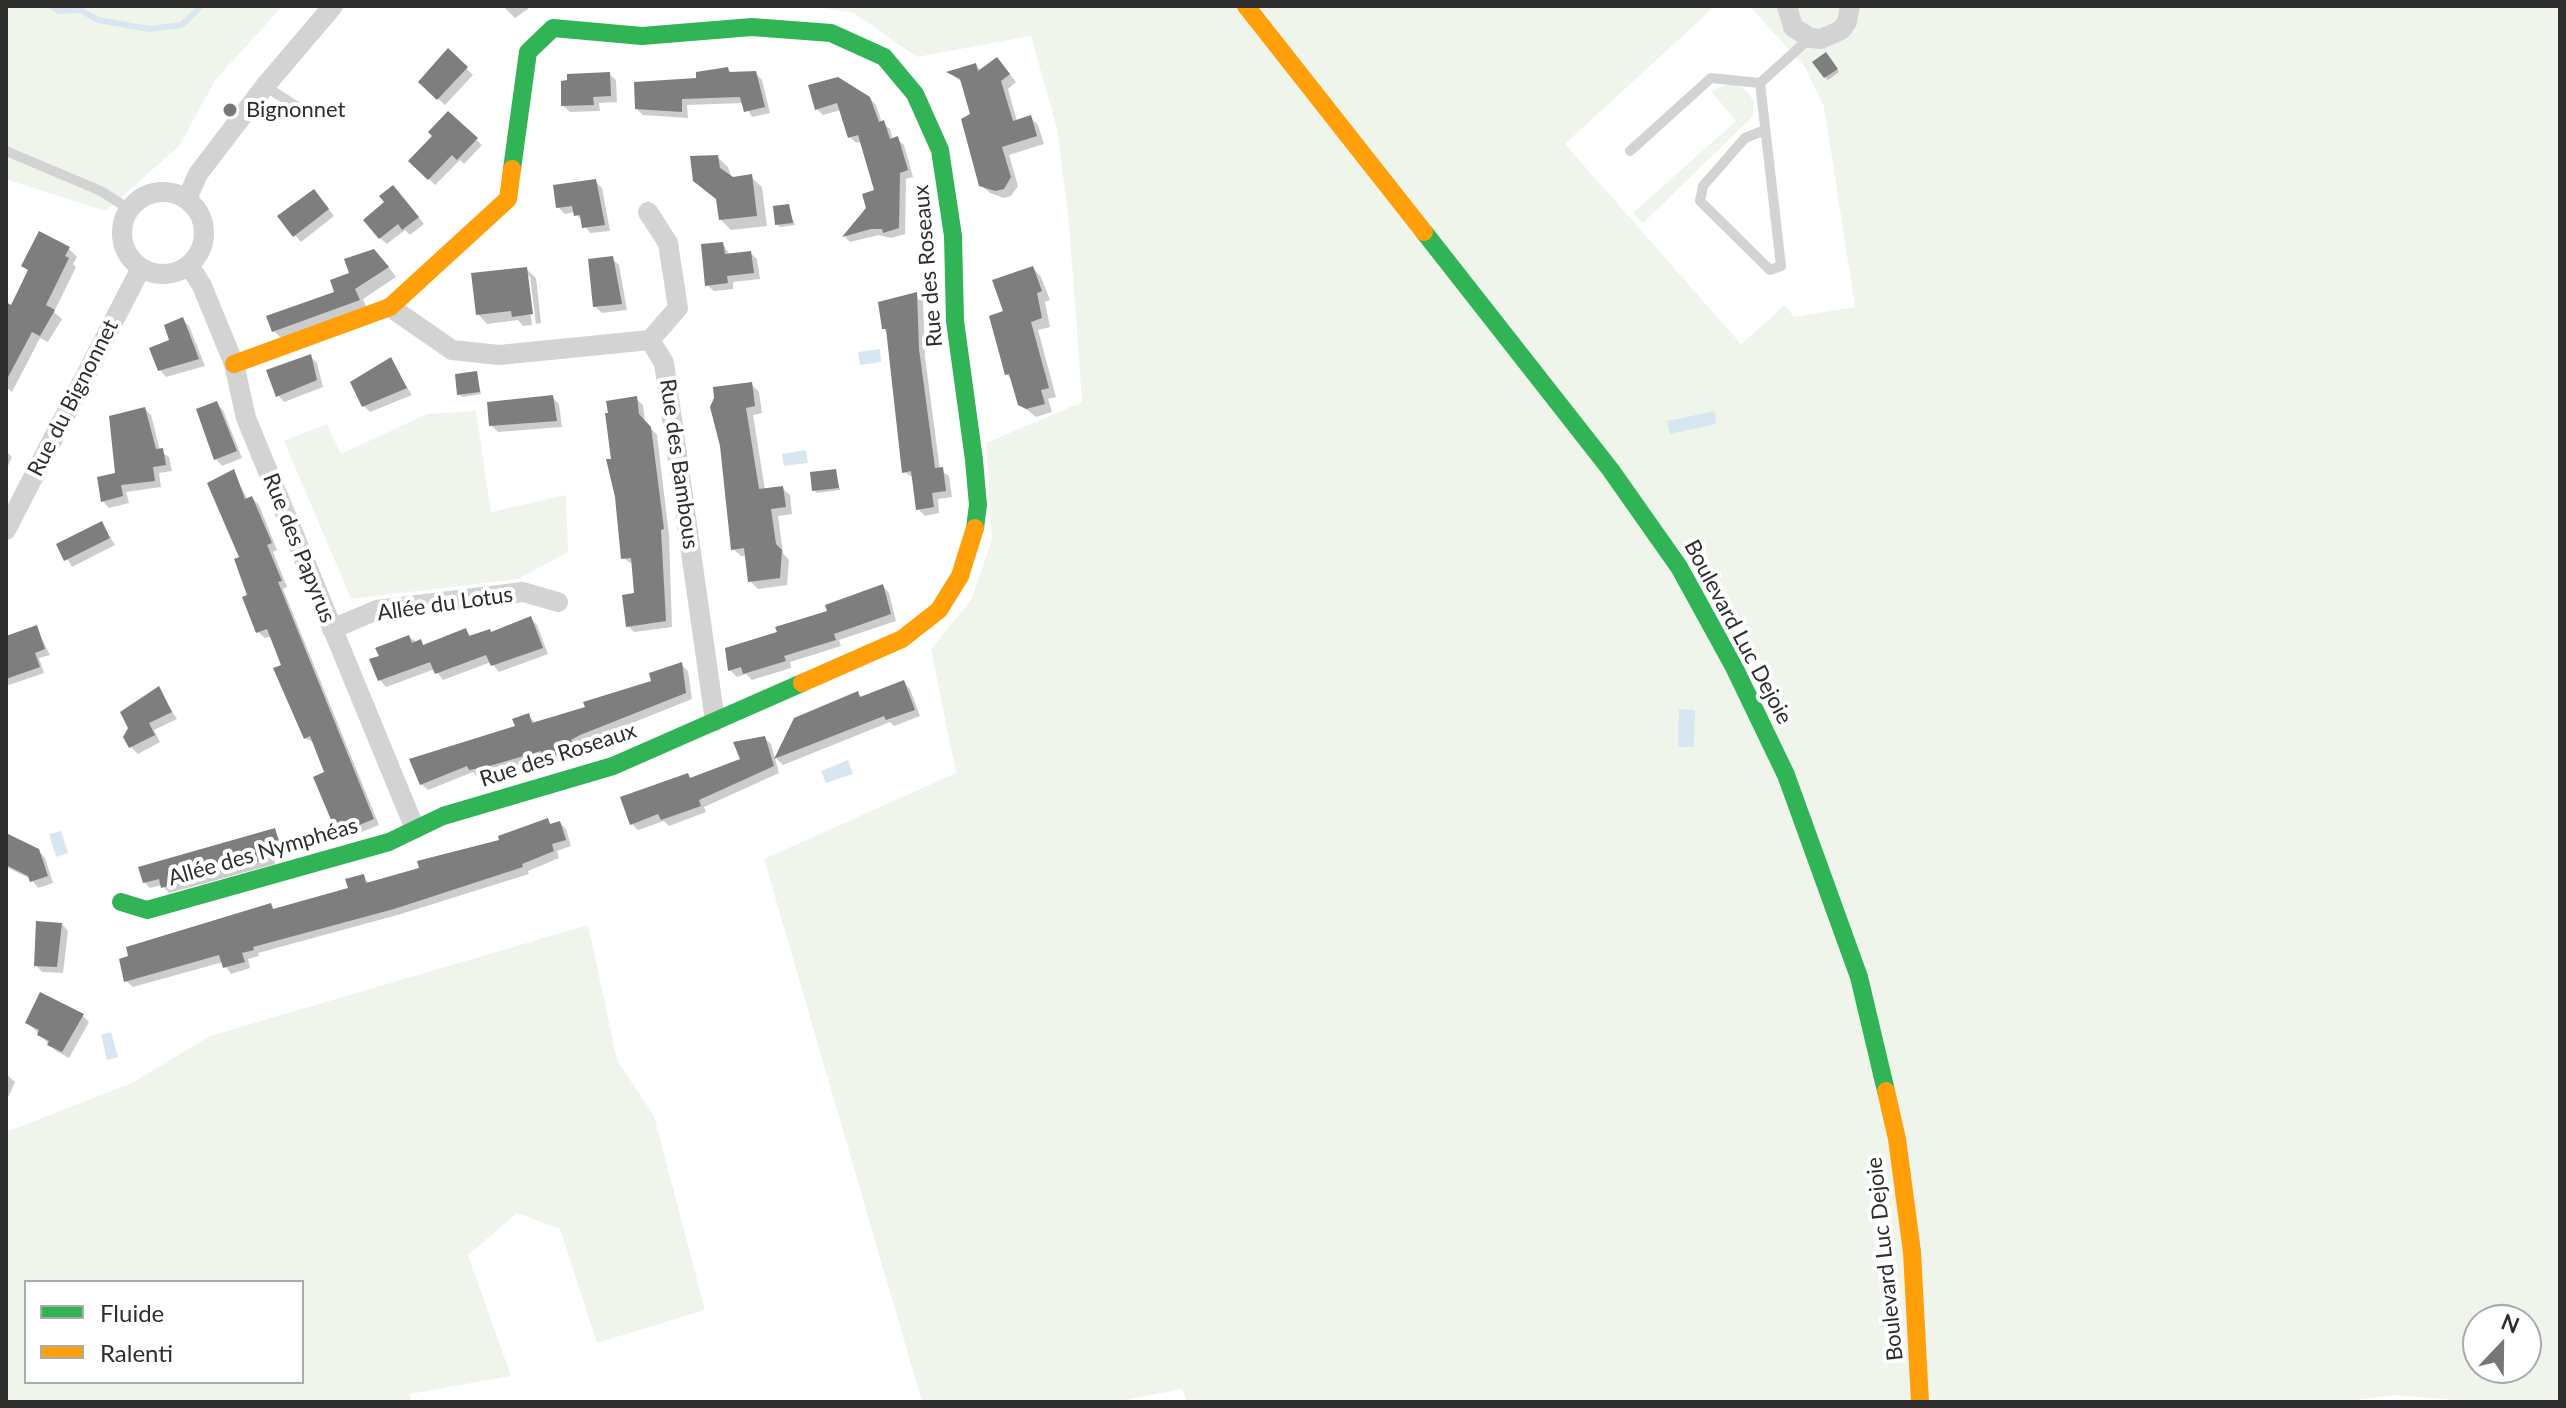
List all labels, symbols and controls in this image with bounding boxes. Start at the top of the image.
place label: Bignonnet [246,97,345,123]
marker: Bignonnet [221,101,239,119]
street label: Rue des Roseaux [908,184,948,348]
street label: Rue du Bignonnet [22,315,124,481]
street label: Rue des Bambous [654,377,704,551]
street label: Rue des Papyrus [257,469,341,627]
street label: Boulevard Luc Dejoie [1678,535,1798,729]
street label: Allée du Lotus [375,581,515,627]
street label: Rue des Roseaux [477,717,639,793]
street label: Allée des Nymphéas [165,812,361,892]
street label: Boulevard Luc Dejoie [1861,1156,1909,1362]
legend [24,1280,304,1384]
text: Fluide [100,1298,164,1327]
north arrow [2462,1304,2542,1384]
text: N [2498,1307,2523,1339]
text: Ralenti [100,1338,173,1367]

